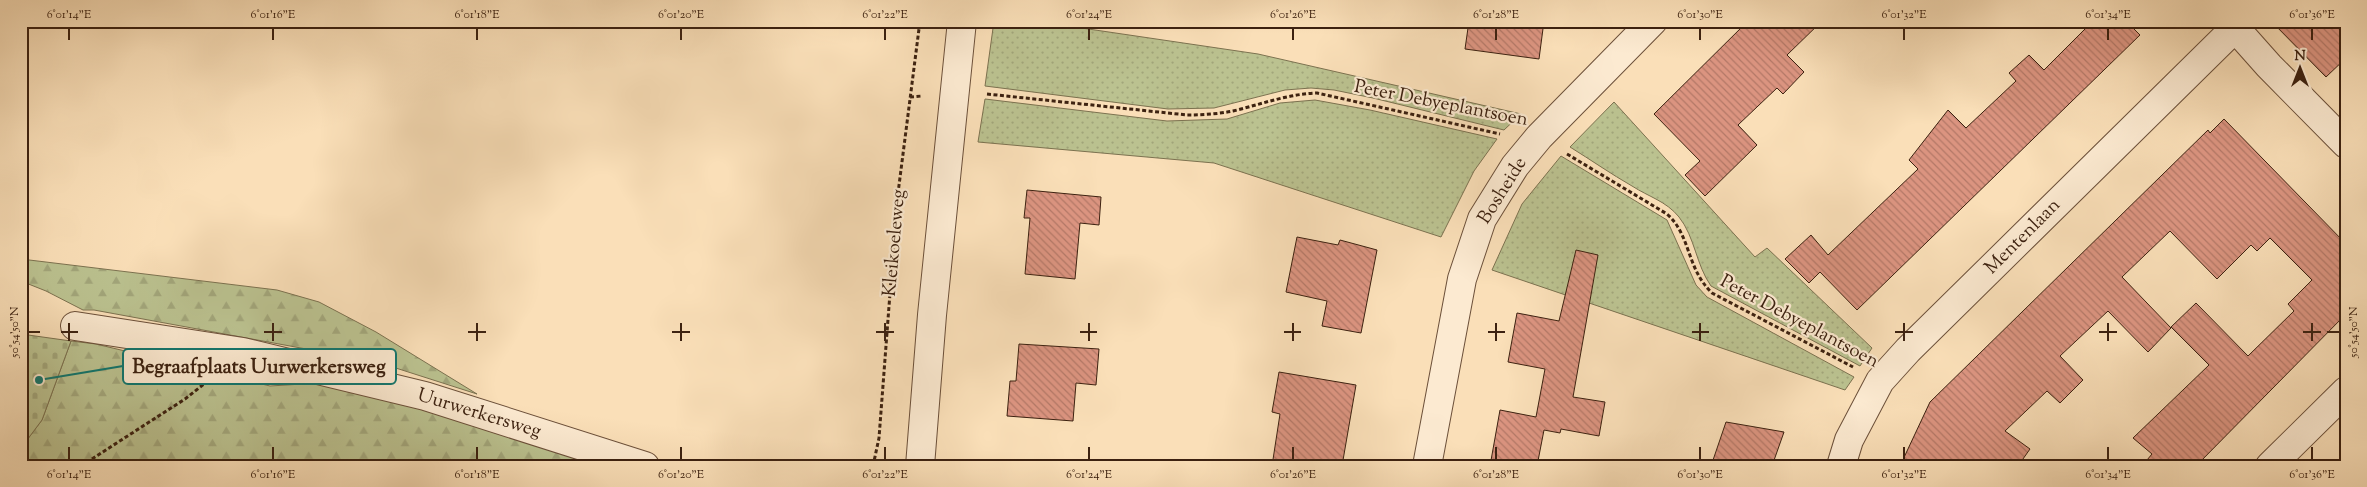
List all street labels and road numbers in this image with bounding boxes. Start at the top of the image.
street label: Peter Debyeplantsoen [1352,74,1530,134]
street label: Bosheide [1472,152,1534,230]
street label: Kleikoeleweg [877,188,913,298]
street label: Mentenlaan [1979,193,2067,281]
street label: Peter Debyeplantsoen [1715,269,1883,375]
street label: Uurwerkersweg [414,382,544,446]

